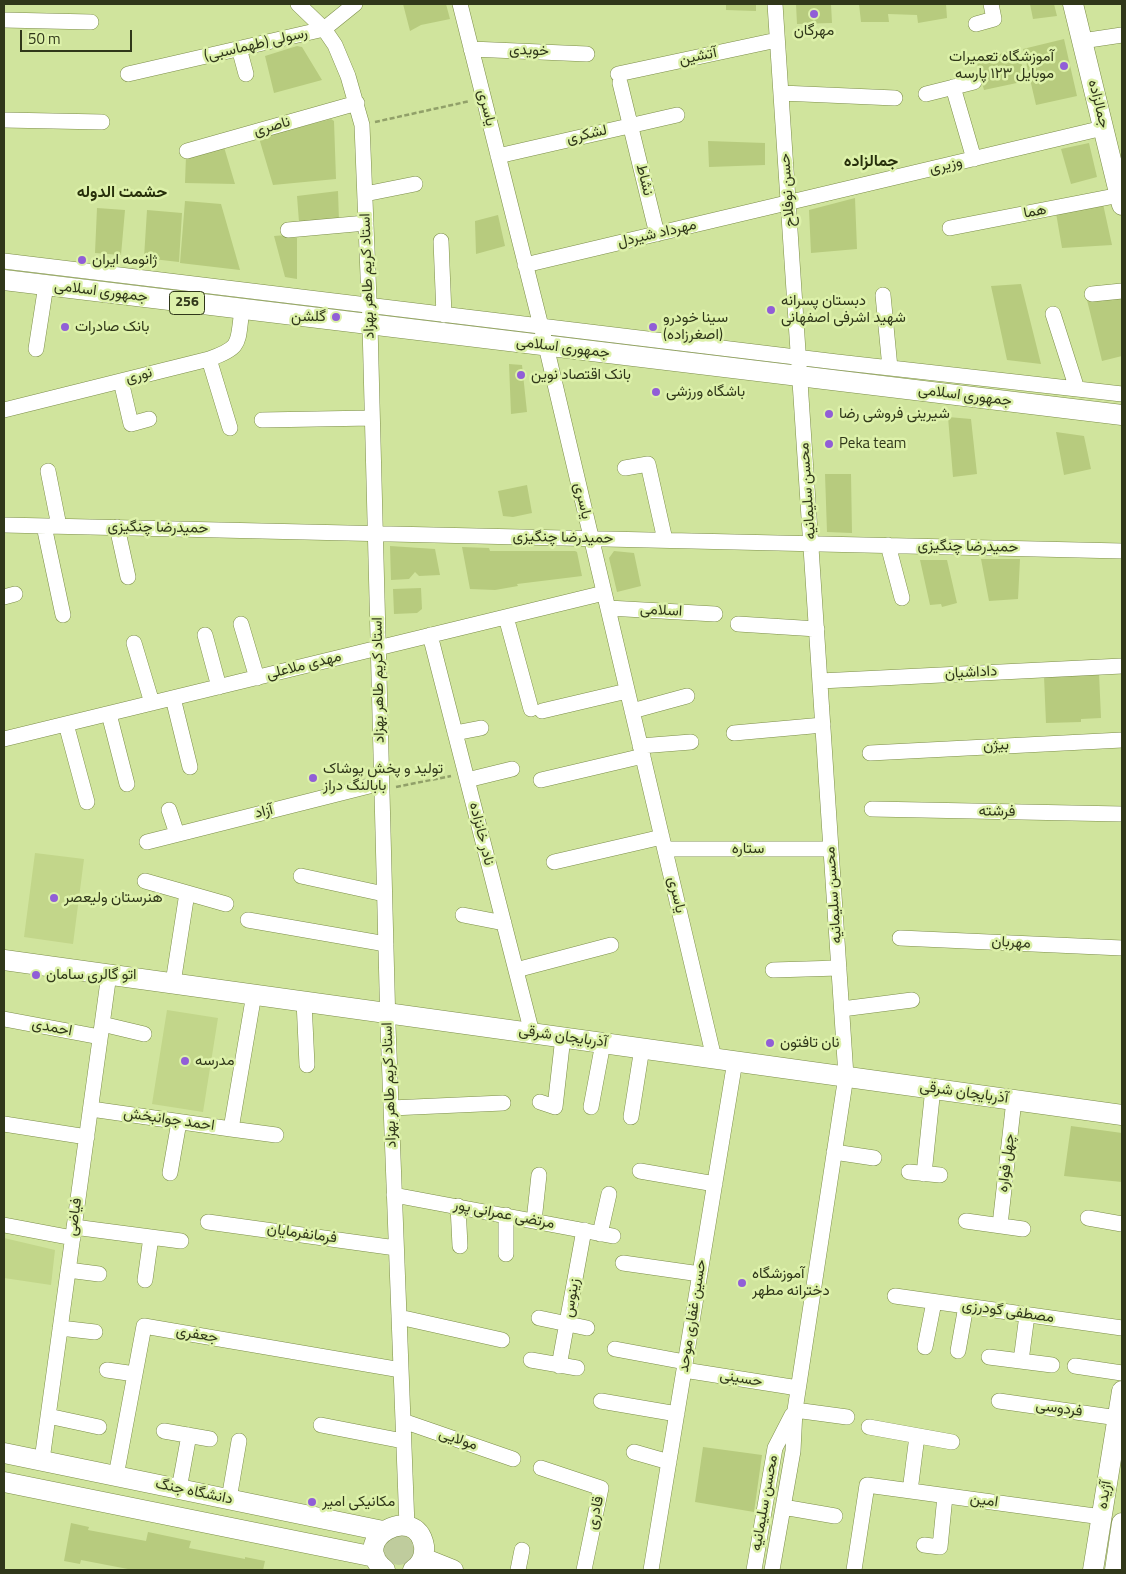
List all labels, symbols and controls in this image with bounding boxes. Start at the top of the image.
marker: مهرگان [808,8,820,20]
scale bar [22,20,135,52]
place label: مهرگان [794,22,834,40]
street label: رسولی (طهماسبی) [203,24,309,66]
text: 50 m [28,27,61,50]
street label: خویدی [509,41,549,61]
street label: آتشین [678,44,718,70]
place label: آموزشگاه تعمیرات موبایل ۱۲۳ پارسه [949,48,1054,83]
marker: آموزشگاه تعمیرات موبایل ۱۲۳ پارسه [1058,60,1070,72]
street label: جمالزاده [1083,78,1113,130]
street label: یاسری [473,88,499,128]
street label: ناصری [252,113,292,141]
street label: لشکری [565,122,609,148]
district label: جمالزاده [844,152,898,172]
street label: حسن نوفلاح [776,153,800,227]
street label: وزیری [928,153,964,179]
street label: نشاط [631,162,657,198]
district label: حشمت الدوله [77,183,167,203]
street label: هما [1022,201,1048,223]
street label: استاد کریم طاهر بهزاد [357,213,379,339]
street label: مهرداد شیردل [616,216,698,252]
place label: ژانومه ایران [92,251,157,269]
marker: ژانومه ایران [76,254,88,266]
street label: جمهوری اسلامی [53,277,149,307]
road number: 256 [170,292,204,314]
place label: دبستان پسرانه شهید اشرفی اصفهانی [781,292,906,327]
marker: دبستان پسرانه شهید اشرفی اصفهانی [765,304,777,316]
place label: گلشن [291,308,326,326]
place label: سینا خودرو (اصغرزاده) [663,309,728,344]
marker: گلشن [330,311,342,323]
place label: بانک صادرات [75,318,149,336]
marker: بانک صادرات [59,321,71,333]
marker: سینا خودرو (اصغرزاده) [647,321,659,333]
street label: جمهوری اسلامی [515,333,611,363]
street label: نوری [124,364,154,388]
place label: بانک اقتصاد نوین [531,366,631,384]
marker: بانک اقتصاد نوین [515,369,527,381]
street label: جمهوری اسلامی [917,381,1013,411]
place label: باشگاه ورزشی [666,383,745,401]
marker: باشگاه ورزشی [650,386,662,398]
place label: شیرینی فروشی رضا [839,405,950,423]
marker: شیرینی فروشی رضا [823,408,835,420]
place label: Peka team [839,435,906,453]
marker: Peka team [823,438,835,450]
street label: محسن سلیمانیه [796,442,820,540]
street label: یاسری [569,481,595,521]
street label: حمیدرضا چنگیزی [107,518,209,538]
street label: حمیدرضا چنگیزی [512,528,614,548]
street label: حمیدرضا چنگیزی [917,537,1019,557]
street label: اسلامی [639,601,683,621]
street label: استاد کریم طاهر بهزاد [369,617,389,743]
street label: مهدی ملاعلی [265,648,343,684]
street label: داداشیان [944,663,998,683]
street label: بیژن [983,736,1009,756]
place label: تولید و پخش پوشاک بابالنگ دراز [323,760,443,795]
marker: تولید و پخش پوشاک بابالنگ دراز [307,772,319,784]
street label: آزاد [253,801,275,823]
street label: نادر خانزاده [464,801,498,867]
street label: فرشته [978,803,1016,821]
street label: ستاره [732,840,764,858]
street label: محسن سلیمانیه [822,846,846,944]
street label: یاسری [663,875,689,915]
place label: هنرستان ولیعصر [64,889,163,907]
marker: هنرستان ولیعصر [48,892,60,904]
street label: مهربان [991,933,1031,953]
place label: اتو گالری سامان [46,966,136,984]
marker: اتو گالری سامان [30,969,42,981]
street label: احمدی [30,1015,74,1041]
street label: استاد کریم طاهر بهزاد [379,1022,401,1148]
street label: آذربایجان شرقی [518,1022,608,1052]
place label: نان تافتون [780,1034,840,1052]
marker: نان تافتون [764,1037,776,1049]
place label: مدرسه [195,1052,235,1070]
marker: مدرسه [179,1055,191,1067]
street label: آذربایجان شرقی [919,1078,1009,1108]
street label: احمد جوانبخش [122,1105,216,1135]
street label: چهل فواره [994,1133,1020,1193]
street label: مرتضی عمرانی پور [452,1196,556,1234]
street label: فیاضی [63,1197,87,1237]
street label: فرمانفرمایان [266,1220,338,1248]
street label: حسین غفاری موحد [675,1258,711,1374]
place label: آموزشگاه دخترانه مطهر [752,1265,830,1300]
street label: زینوس [560,1277,584,1319]
marker: آموزشگاه دخترانه مطهر [736,1277,748,1289]
street label: مصطفی گودرزی [961,1297,1055,1327]
street label: جعفری [175,1322,219,1348]
street label: حسینی [718,1367,764,1391]
street label: فردوسی [1035,1397,1083,1421]
street label: مولایی [436,1425,480,1455]
street label: محسن سلیمانیه [748,1454,782,1552]
street label: دانشگاه جنگ [154,1475,234,1509]
street label: آژیده [1094,1480,1116,1510]
street label: امین [969,1490,999,1512]
place label: مکانیکی امیر [322,1493,395,1511]
street label: قادری [584,1495,608,1531]
marker: مکانیکی امیر [306,1496,318,1508]

